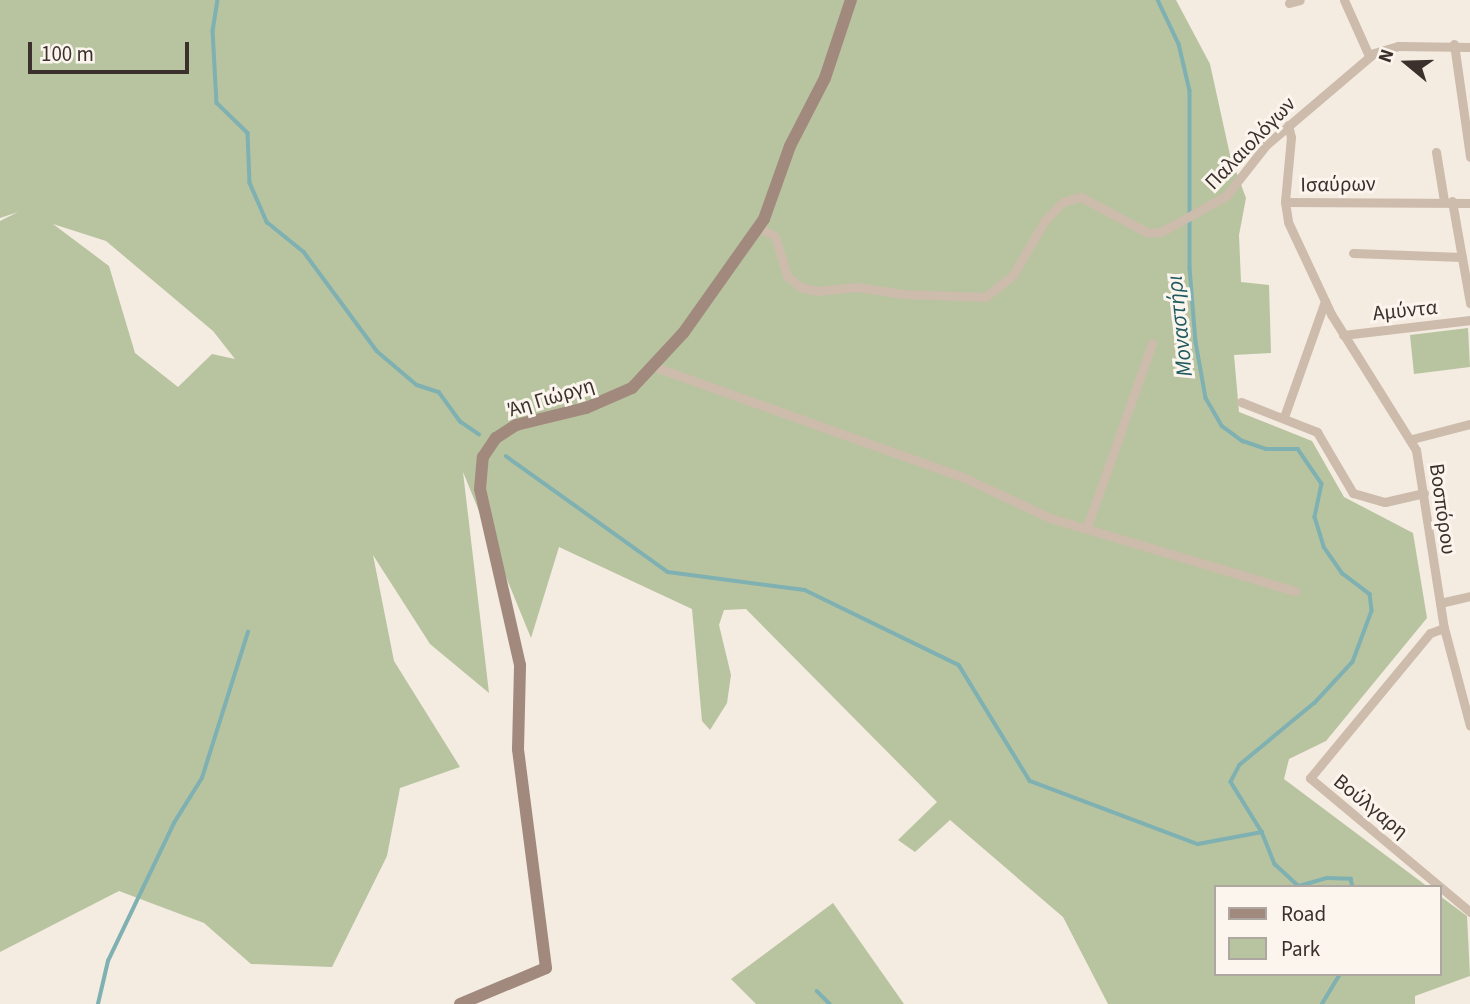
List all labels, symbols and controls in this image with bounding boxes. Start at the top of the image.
scale bar [32,28,192,72]
north arrow [1372,28,1442,98]
text: 100 m [41,39,94,69]
text: N [1372,46,1401,66]
street label: Παλαιολόγων [1200,91,1300,195]
street label: Ισαύρων [1300,171,1376,197]
water label: Μοναστήρι [1161,274,1199,378]
street label: Αμύντα [1372,294,1438,326]
street label: Άη Γιώργη [505,372,597,422]
street label: Βοσπόρου [1424,462,1462,556]
street label: Βούλγαρη [1329,768,1413,844]
legend [1214,885,1442,976]
text: Road [1281,899,1326,929]
text: Park [1281,934,1320,964]

